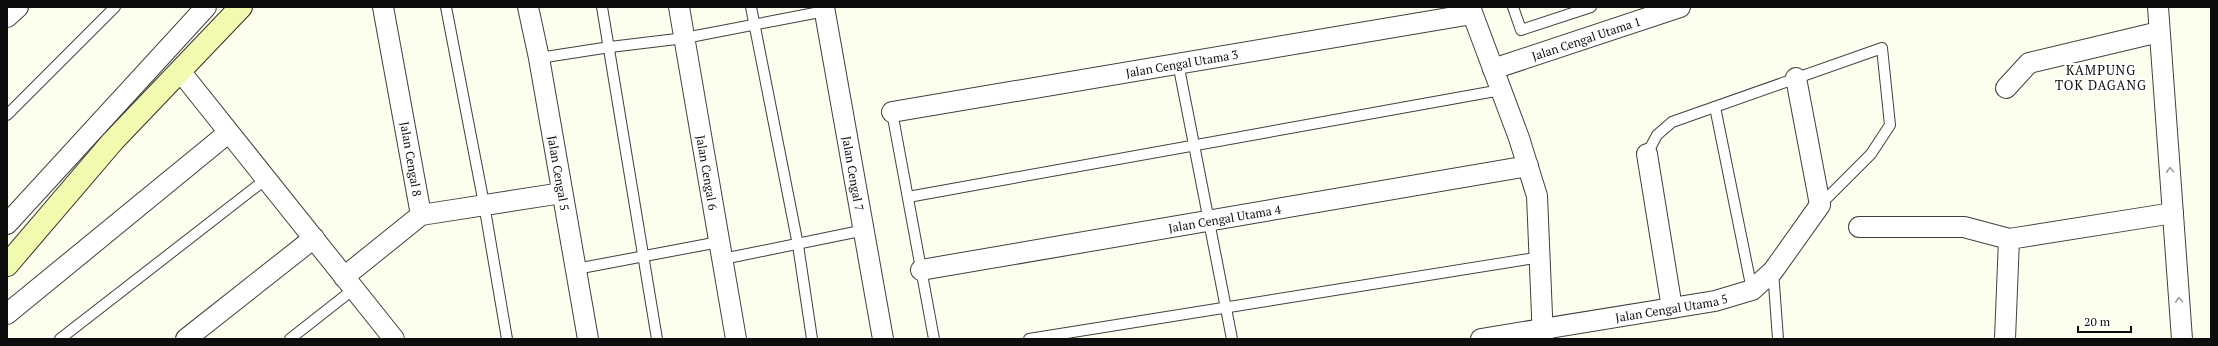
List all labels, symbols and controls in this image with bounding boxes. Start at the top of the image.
street label: Jalan Cengal Utama 1 [1530,13,1642,63]
street label: Jalan Cengal Utama 3 [1125,46,1239,80]
district label: KAMPUNG TOK DAGANG [2055,61,2147,94]
street label: Jalan Cengal 8 [397,120,425,198]
street label: Jalan Cengal 5 [545,134,573,212]
street label: Jalan Cengal 6 [694,134,721,212]
street label: Jalan Cengal 7 [840,135,868,212]
one-way arrow [2165,167,2174,173]
street label: Jalan Cengal Utama 4 [1167,201,1283,235]
street label: Jalan Cengal Utama 5 [1614,290,1729,325]
one-way arrow [2175,297,2184,303]
scale bar [2078,308,2131,334]
text: 20 m [2084,314,2111,329]

